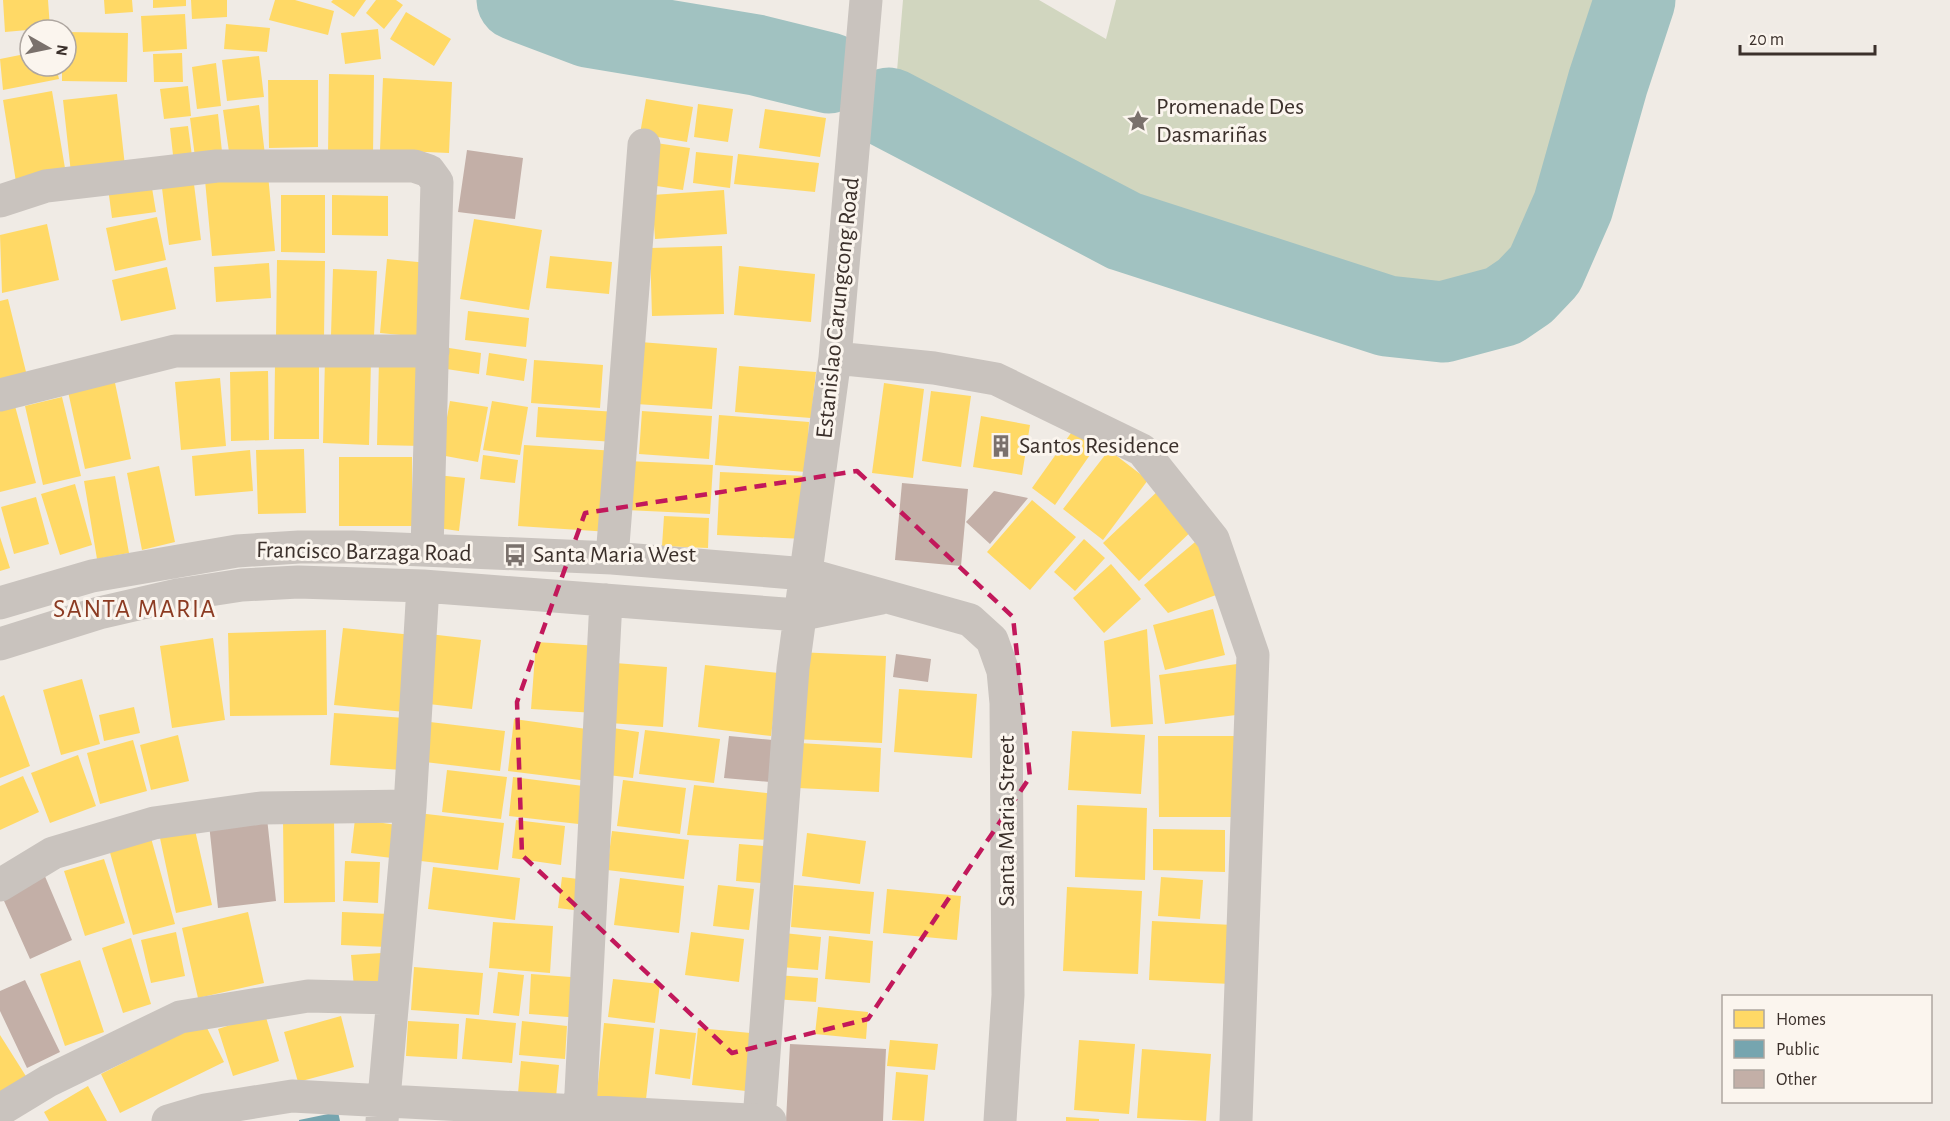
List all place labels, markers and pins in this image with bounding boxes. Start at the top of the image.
place label: Promenade Des Dasmariñas [1156,95,1304,147]
place icon: Promenade Des Dasmariñas [1125,108,1151,134]
building icon: Santos Residence [988,433,1014,459]
place label: Santos Residence [1019,434,1179,458]
bus stop icon: Santa Maria West [502,542,528,568]
place label: Santa Maria West [533,543,696,567]

